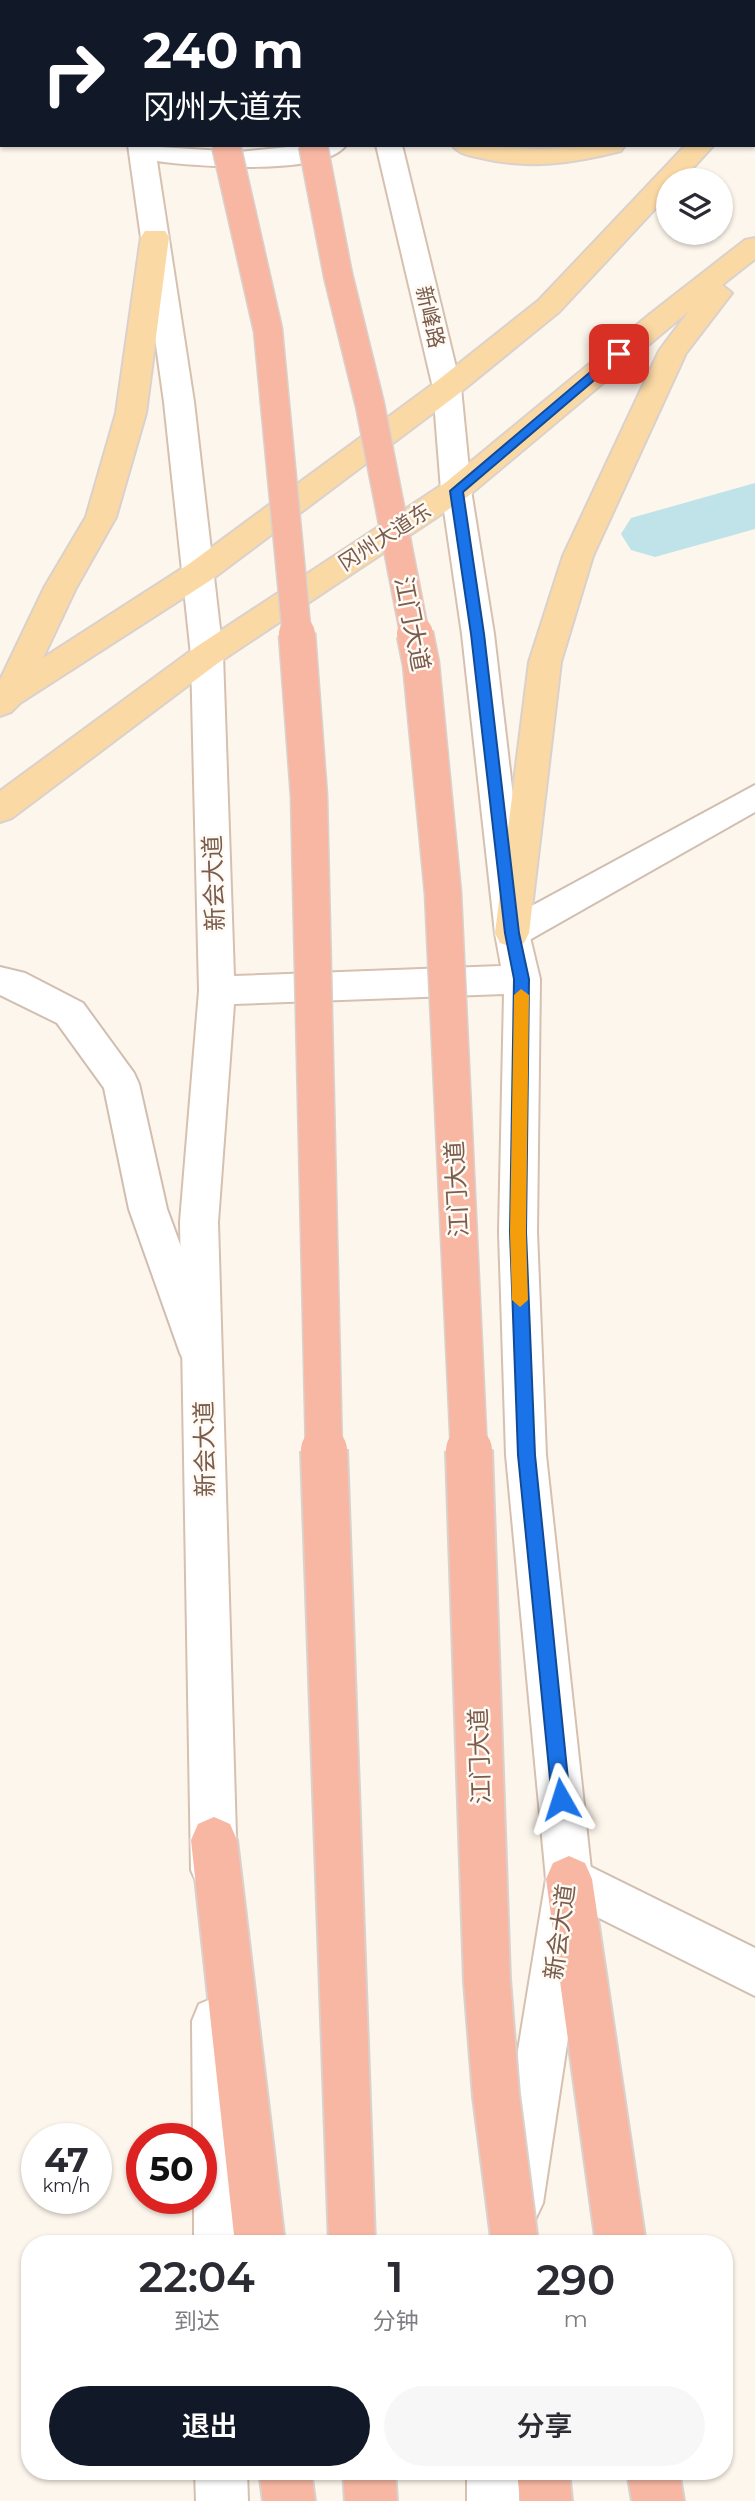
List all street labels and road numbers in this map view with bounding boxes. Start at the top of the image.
street label: 新峰路 [411,283,450,350]
street label: 冈州大道东 [334,498,436,576]
street label: 江门大道 [389,574,436,674]
street label: 新会大道 [197,835,230,931]
street label: 江门大道 [440,1140,473,1238]
street label: 新会大道 [189,1401,220,1497]
street label: 江门大道 [463,1708,496,1804]
street label: 新会大道 [538,1882,581,1981]

